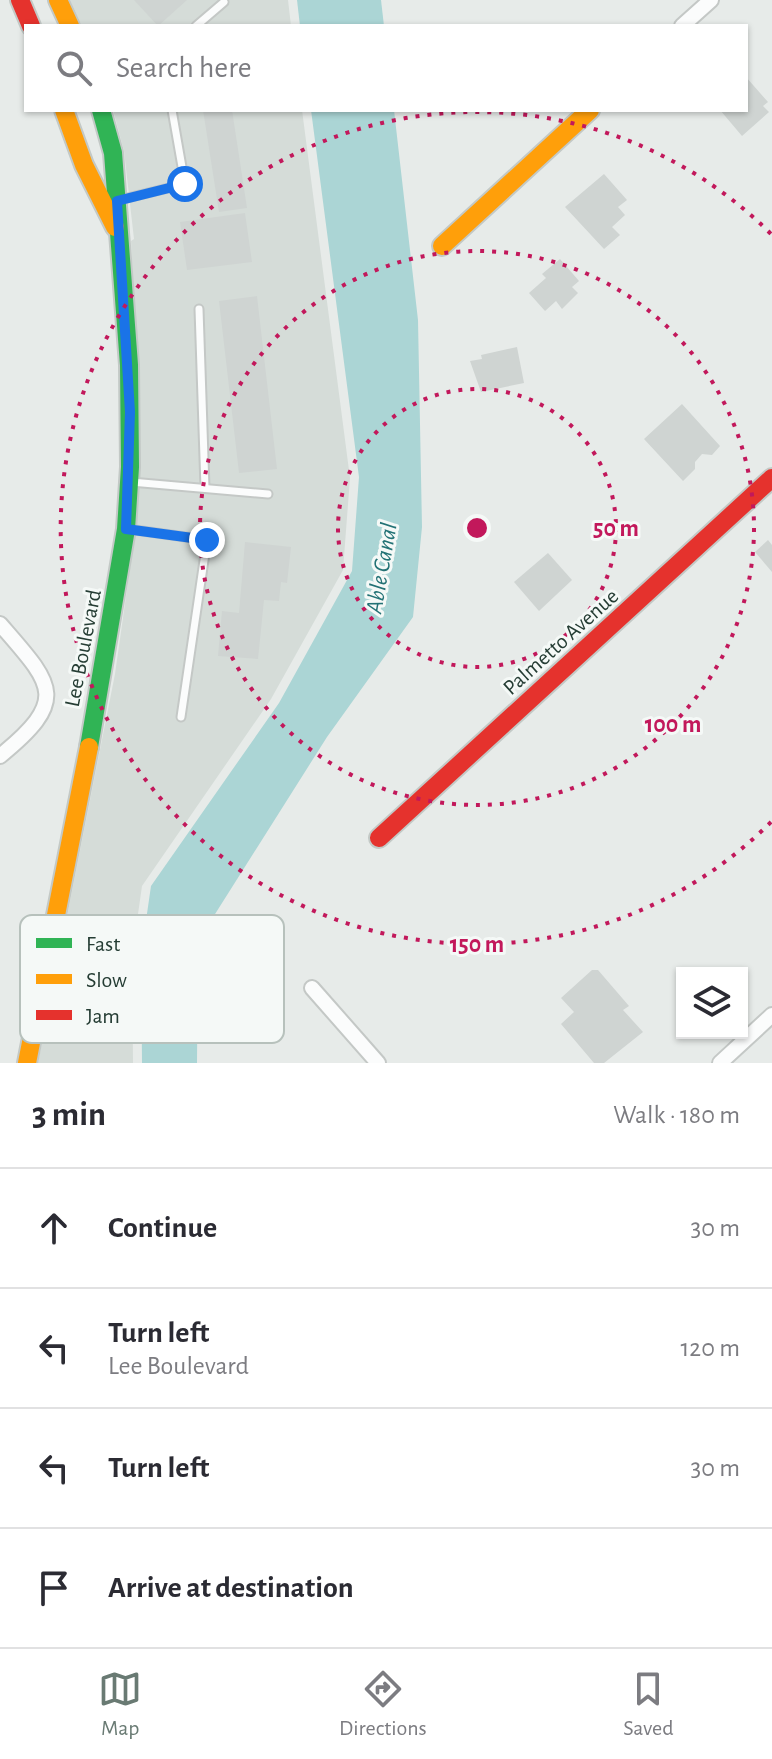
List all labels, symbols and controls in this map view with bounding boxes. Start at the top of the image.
search box [24,24,748,112]
icon: search [52,46,96,90]
text: Search here [116,53,252,83]
route start [167,166,203,202]
centre of rings [463,514,491,542]
text: 50 m [593,517,639,541]
water label: Able Canal [362,521,402,616]
route end [189,522,225,558]
street label: Palmetto Avenue [499,585,622,699]
street label: Lee Boulevard [61,588,105,709]
text: 100 m [645,713,701,737]
legend [20,915,284,1043]
text: Fast [86,933,120,955]
text: 150 m [450,933,504,957]
map controls [676,967,748,1039]
button: layers [676,967,748,1039]
text: Slow [86,969,127,991]
text: Jam [86,1005,120,1027]
text: 3 min [32,1098,106,1132]
text: Walk · 180 m [613,1102,740,1128]
icon: ahead [32,1206,76,1250]
text: Continue [108,1213,217,1243]
text: 30 m [690,1215,740,1241]
text: Turn left [108,1318,209,1348]
icon: left [32,1326,76,1370]
text: 120 m [680,1335,740,1361]
text: Lee Boulevard [108,1353,249,1379]
icon: left [32,1446,76,1490]
text: Turn left [108,1453,209,1483]
text: 30 m [690,1455,740,1481]
icon: arrive [32,1566,76,1610]
text: Arrive at destination [108,1573,354,1603]
tab: Map [98,1667,142,1741]
tab: Directions [339,1667,427,1741]
tab: Saved [623,1667,674,1741]

